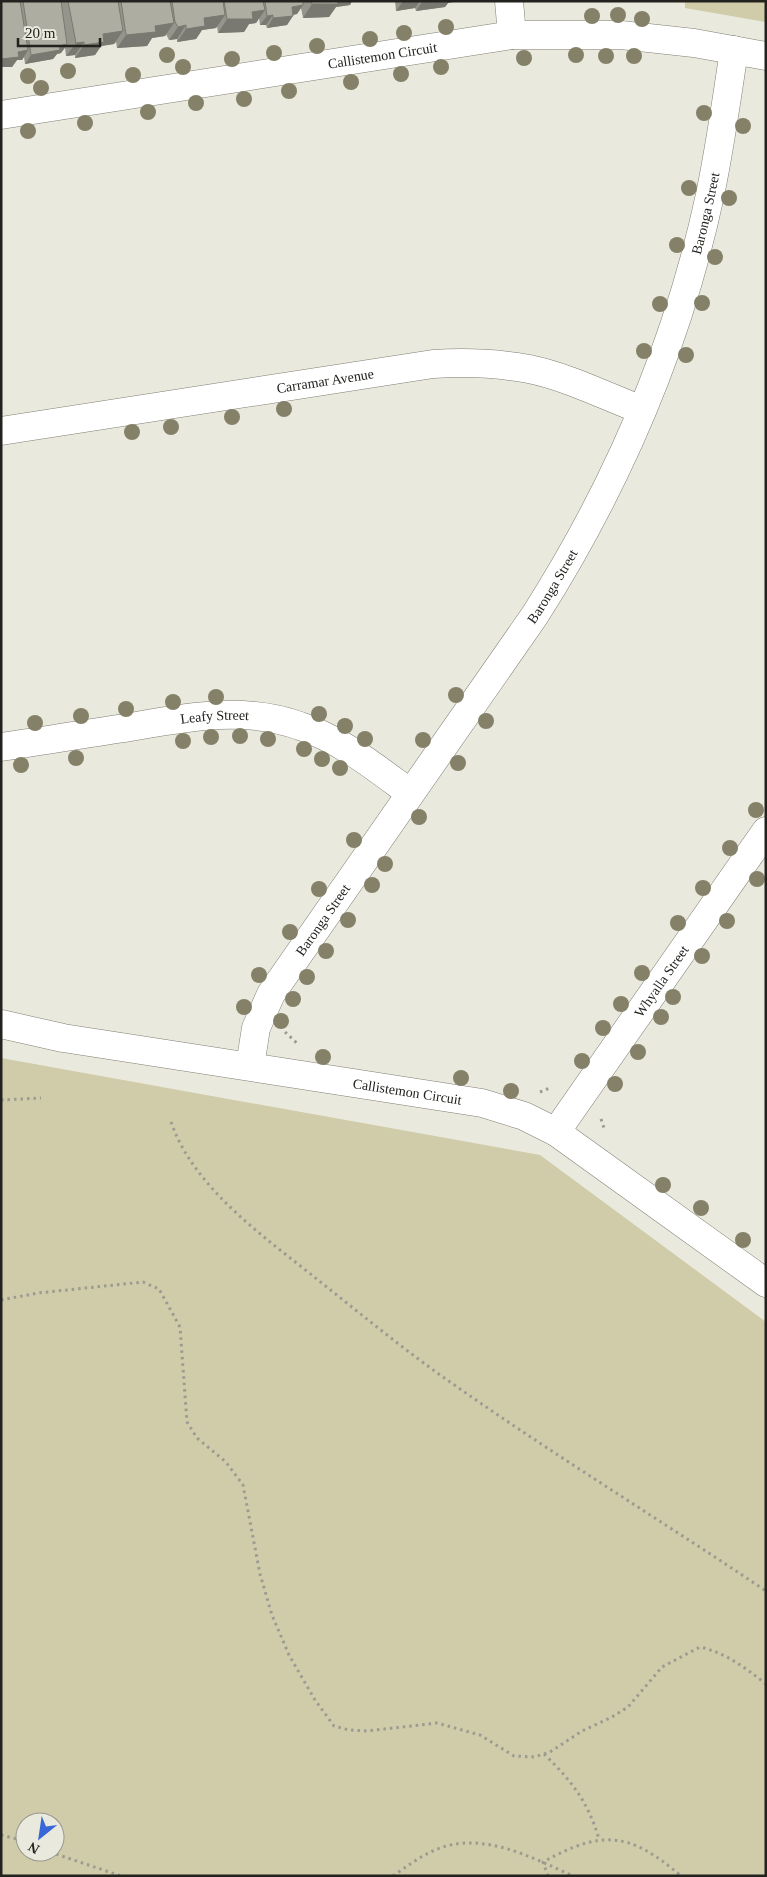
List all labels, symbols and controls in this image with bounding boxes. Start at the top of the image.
scale bar [18,15,100,47]
text: 20 m [25,25,56,41]
street label: Callistemon Circuit [327,39,438,71]
street label: Baronga Street [688,171,722,256]
street label: Carramar Avenue [275,366,375,396]
street label: Baronga Street [524,547,580,626]
street label: Leafy Street [179,707,250,726]
street label: Baronga Street [293,881,353,958]
street label: Whyalla Street [631,942,691,1020]
street label: Callistemon Circuit [352,1076,463,1107]
north arrow [15,1812,65,1862]
text: N [26,1839,42,1857]

